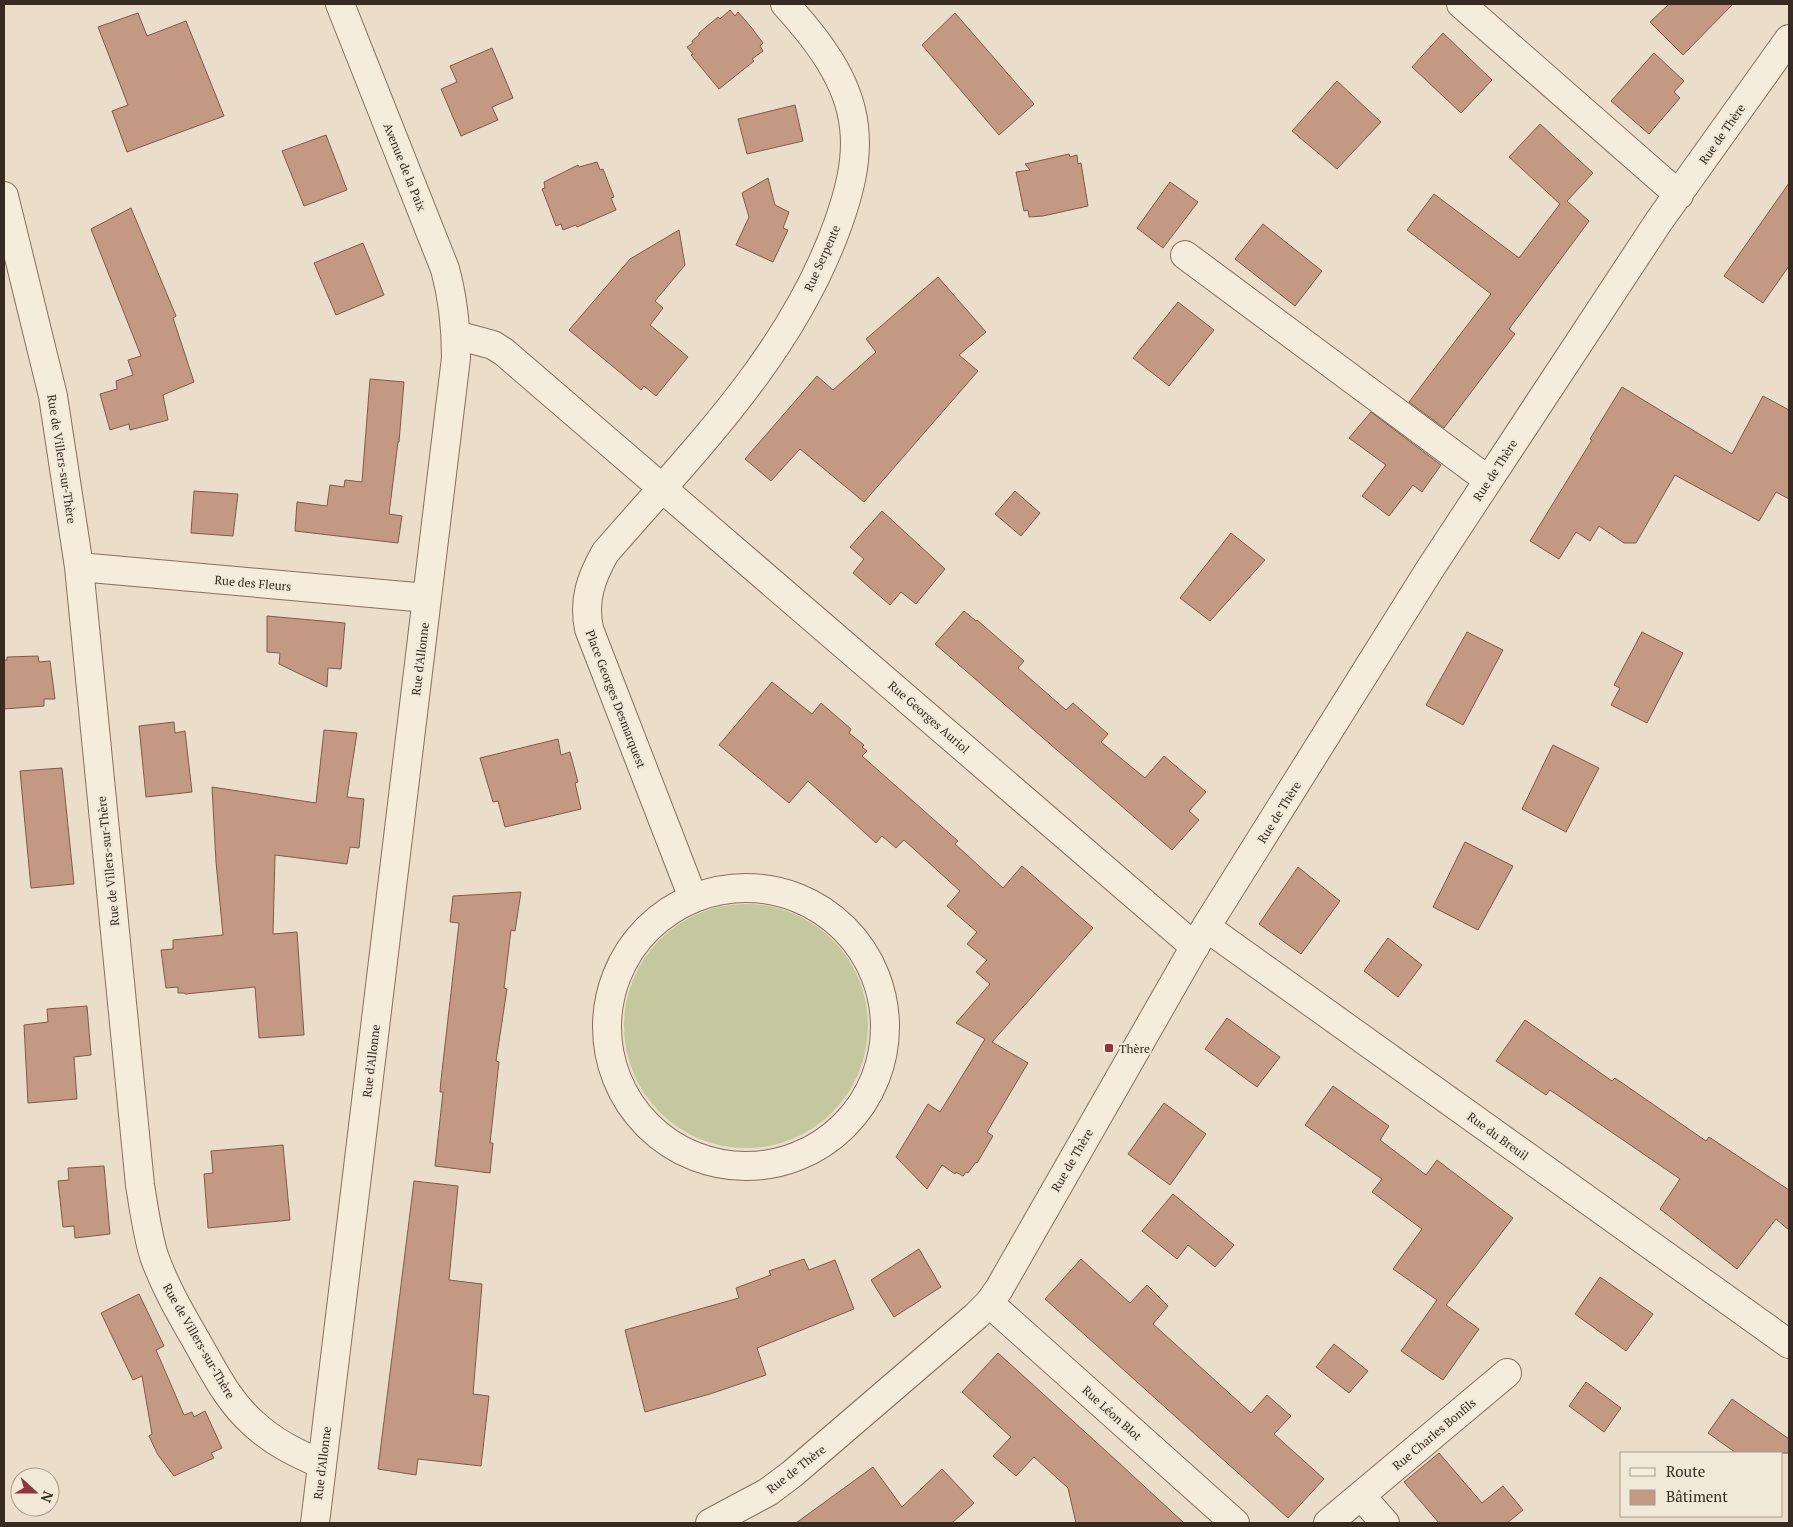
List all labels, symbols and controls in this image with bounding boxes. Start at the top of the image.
street label: Rue de Thère [1696,101,1748,167]
street label: Avenue de la Paix [381,121,430,214]
street label: Rue Serpente [801,223,843,293]
street label: Rue de Villers-sur-Thère [44,393,80,525]
street label: Rue de Thère [1470,436,1520,504]
street label: Rue des Fleurs [214,572,292,594]
street label: Rue d'Allonne [408,622,432,696]
street label: Place Georges Desmarquest [583,628,650,771]
street label: Rue Georges Auriol [885,678,973,757]
street label: Rue de Thère [1254,778,1304,846]
street label: Rue de Villers-sur-Thère [94,795,122,927]
street label: Rue d'Allonne [359,1024,383,1098]
place label: Thère [1119,1041,1150,1056]
marker: Thère [1103,1042,1115,1054]
street label: Rue du Breuil [1464,1109,1532,1163]
street label: Rue de Thère [1048,1126,1096,1194]
street label: Rue de Villers-sur-Thère [160,1281,238,1401]
street label: Rue Léon Blot [1079,1382,1145,1444]
street label: Rue Charles Bonfils [1389,1395,1479,1473]
street label: Rue d'Allonne [310,1426,334,1500]
street label: Rue de Thère [764,1441,828,1497]
legend [1620,1452,1783,1517]
text: Route [1666,1461,1705,1481]
north arrow [10,1467,60,1517]
text: Bâtiment [1666,1486,1728,1506]
text: N [37,1488,58,1506]

